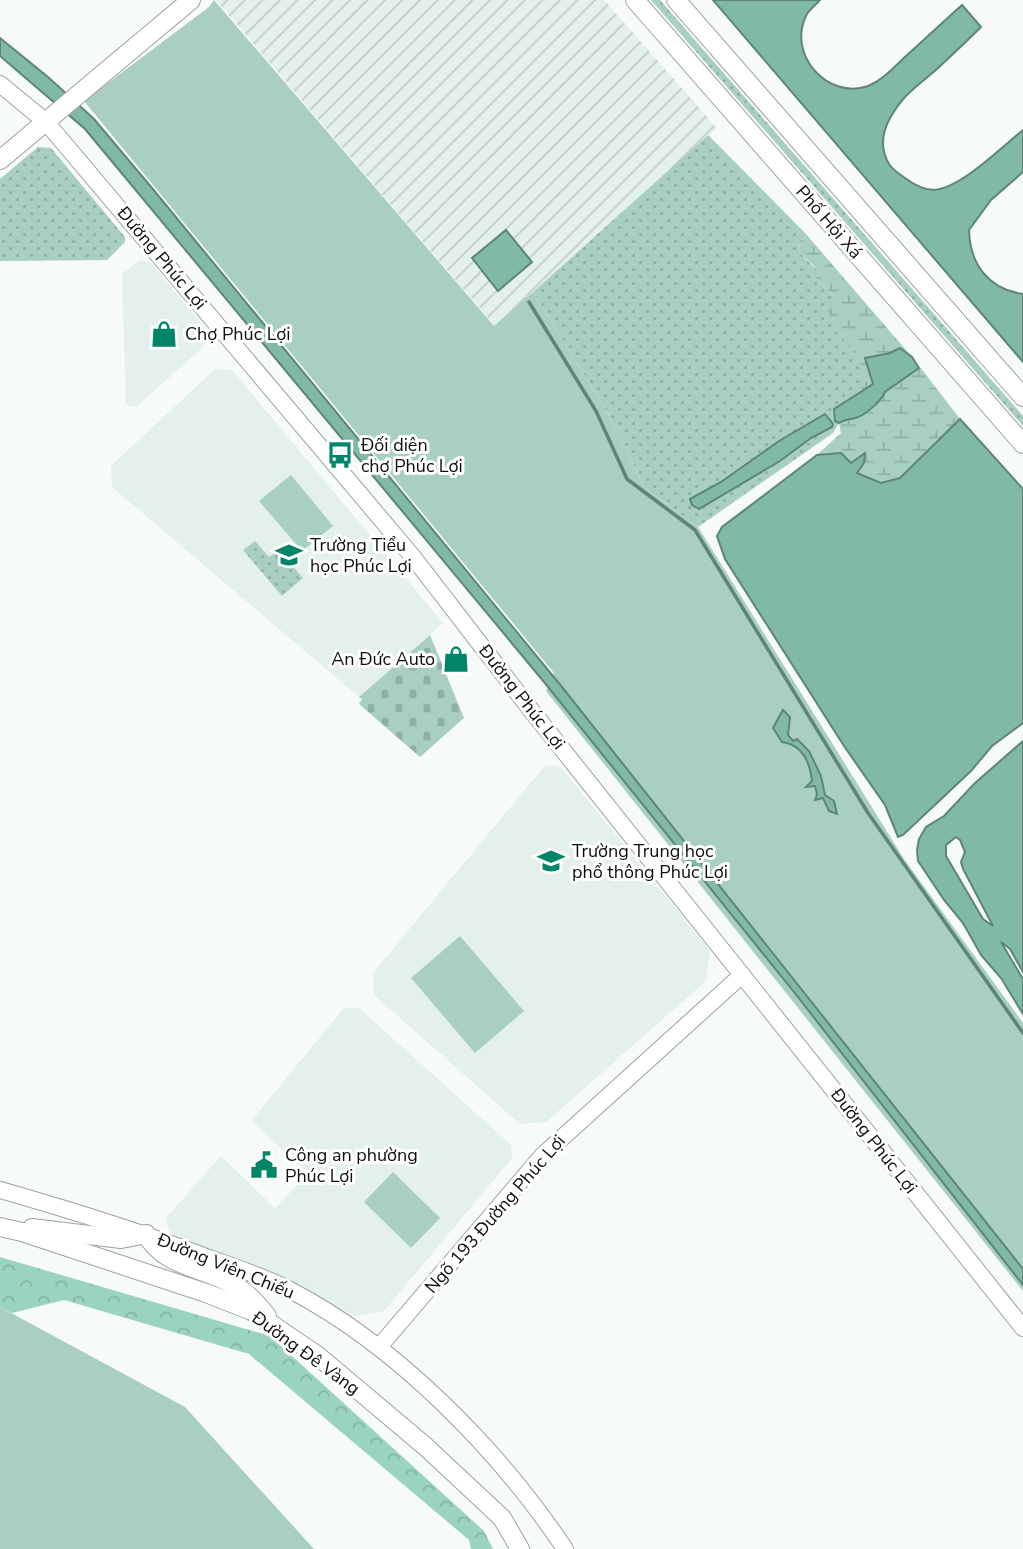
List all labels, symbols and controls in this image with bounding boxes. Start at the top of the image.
street label: Phố Hội Xá [790,180,868,264]
street label: Đường Phúc Lợi [111,201,212,315]
shop icon: Chợ Phúc Lợi [149,319,179,349]
place label: Chợ Phúc Lợi [185,322,291,346]
place label: Đối diện chợ Phúc Lợi [360,433,463,478]
bus stop icon: Đối diện chợ Phúc Lợi [325,440,355,470]
place label: Trường Tiểu học Phúc Lợi [310,533,412,578]
school or university icon: Trường Tiểu học Phúc Lợi [274,540,304,570]
street label: Đường Phúc Lợi [473,639,571,755]
shop icon: An Đức Auto [441,644,471,674]
place label: An Đức Auto [331,647,435,671]
place label: Trường Trung học phổ thông Phúc Lợi [572,839,728,884]
school or university icon: Trường Trung học phổ thông Phúc Lợi [536,846,566,876]
street label: Đường Phúc Lợi [825,1083,923,1199]
street label: Ngõ 193 Đường Phúc Lợi [419,1130,571,1298]
place label: Công an phường Phúc Lợi [285,1143,418,1188]
public building icon: Công an phường Phúc Lợi [249,1150,279,1180]
street label: Đường Viên Chiếu [153,1227,298,1304]
street label: Đường Đê Vàng [246,1305,365,1400]

